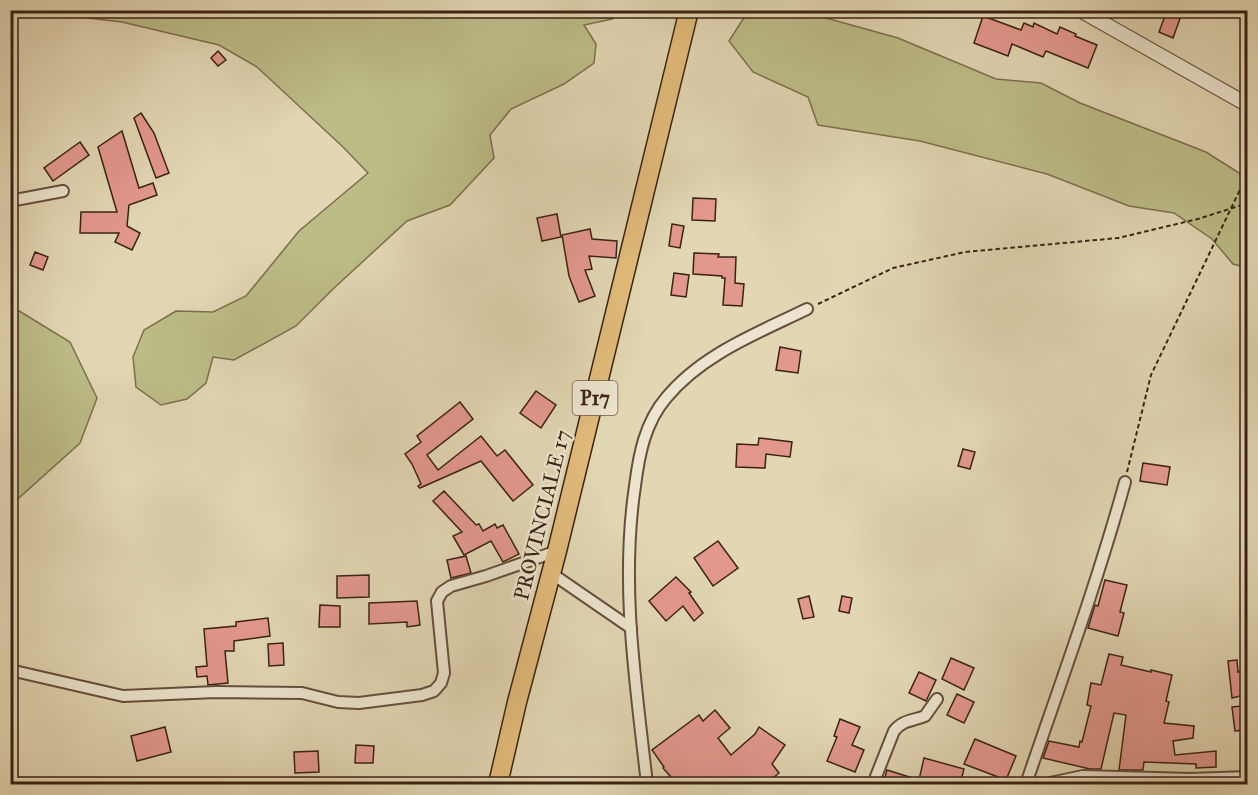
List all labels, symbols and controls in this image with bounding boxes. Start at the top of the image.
road number: P17 [572,381,618,415]
street label: PROVINCIALE 17 [508,427,576,603]

